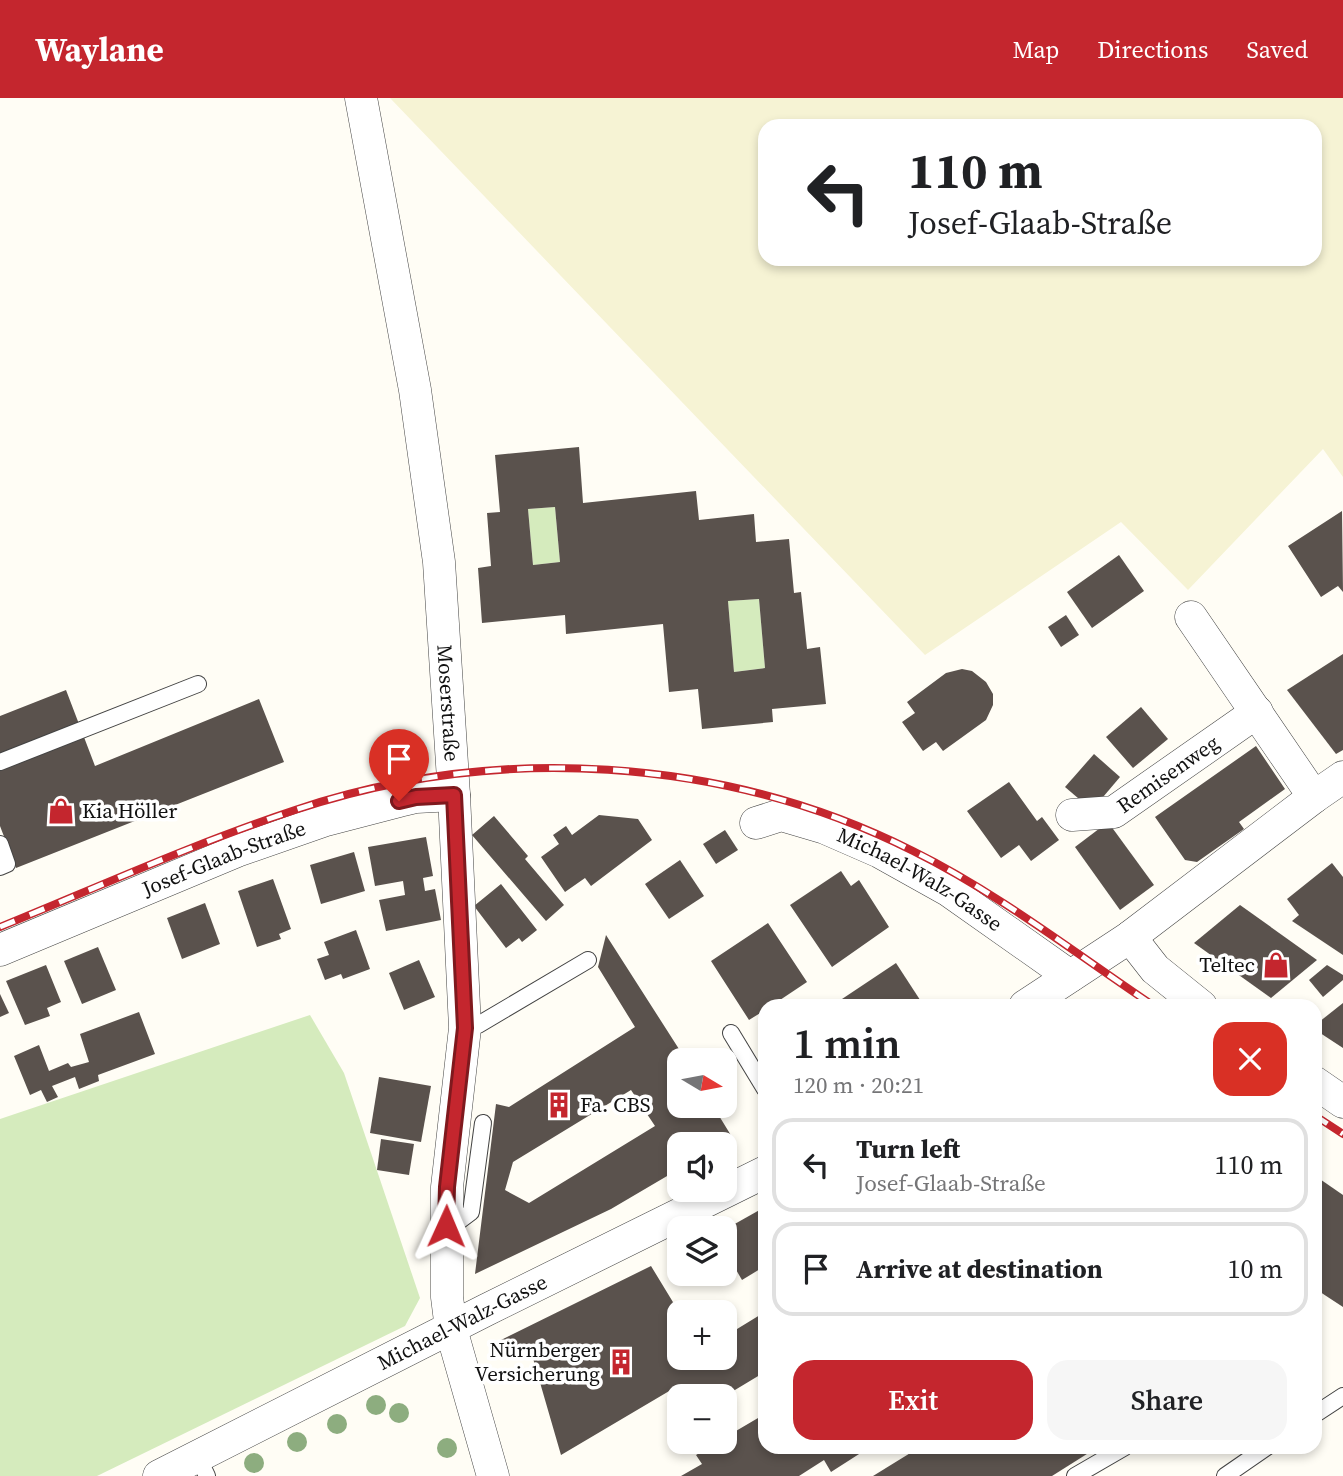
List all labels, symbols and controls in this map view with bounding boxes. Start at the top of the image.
text: Waylane [35,27,164,72]
text: Map [1012,33,1059,66]
text: Directions [1097,33,1208,66]
text: Saved [1246,33,1308,66]
text: 110 m [908,137,1043,204]
icon: left [793,147,884,238]
text: Josef-Glaab-Straße [908,201,1172,245]
street label: Moserstraße [430,644,467,762]
street label: Remisenweg [1111,728,1225,820]
pin [369,729,429,801]
icon: arrive [380,740,418,778]
shop icon: Kia Höller [46,796,76,826]
place label: Kia Höller [82,796,178,825]
street label: Josef-Glaab-Straße [137,813,309,903]
street label: Michael-Walz-Gasse [833,820,1008,938]
place label: Teltec [1199,950,1255,979]
shop icon: Teltec [1261,950,1291,980]
text: 1 min [793,1014,901,1072]
button: close [1213,1022,1287,1096]
north arrow [667,1048,737,1118]
map controls [667,1048,737,1454]
text: 120 m · 20:21 [793,1069,924,1101]
building icon: Fa. CBS [544,1090,574,1120]
place label: Fa. CBS [580,1090,650,1119]
text: Turn left [856,1131,960,1167]
button: sound [667,1132,737,1202]
icon: left [797,1146,835,1184]
text: 110 m [1215,1147,1283,1183]
text: Josef-Glaab-Straße [856,1167,1046,1199]
position arrow [409,1189,483,1263]
button: layers [667,1216,737,1286]
icon: arrive [797,1250,835,1288]
text: Arrive at destination [856,1251,1103,1287]
text: 10 m [1228,1251,1283,1287]
street label: Michael-Walz-Gasse [372,1267,552,1377]
button: + [667,1300,737,1370]
place label: Nürnberger Versicherung [475,1335,600,1388]
building icon: Nürnberger Versicherung [606,1347,636,1377]
button: Exit [793,1360,1033,1440]
button: Share [1047,1360,1287,1440]
button: − [667,1384,737,1454]

